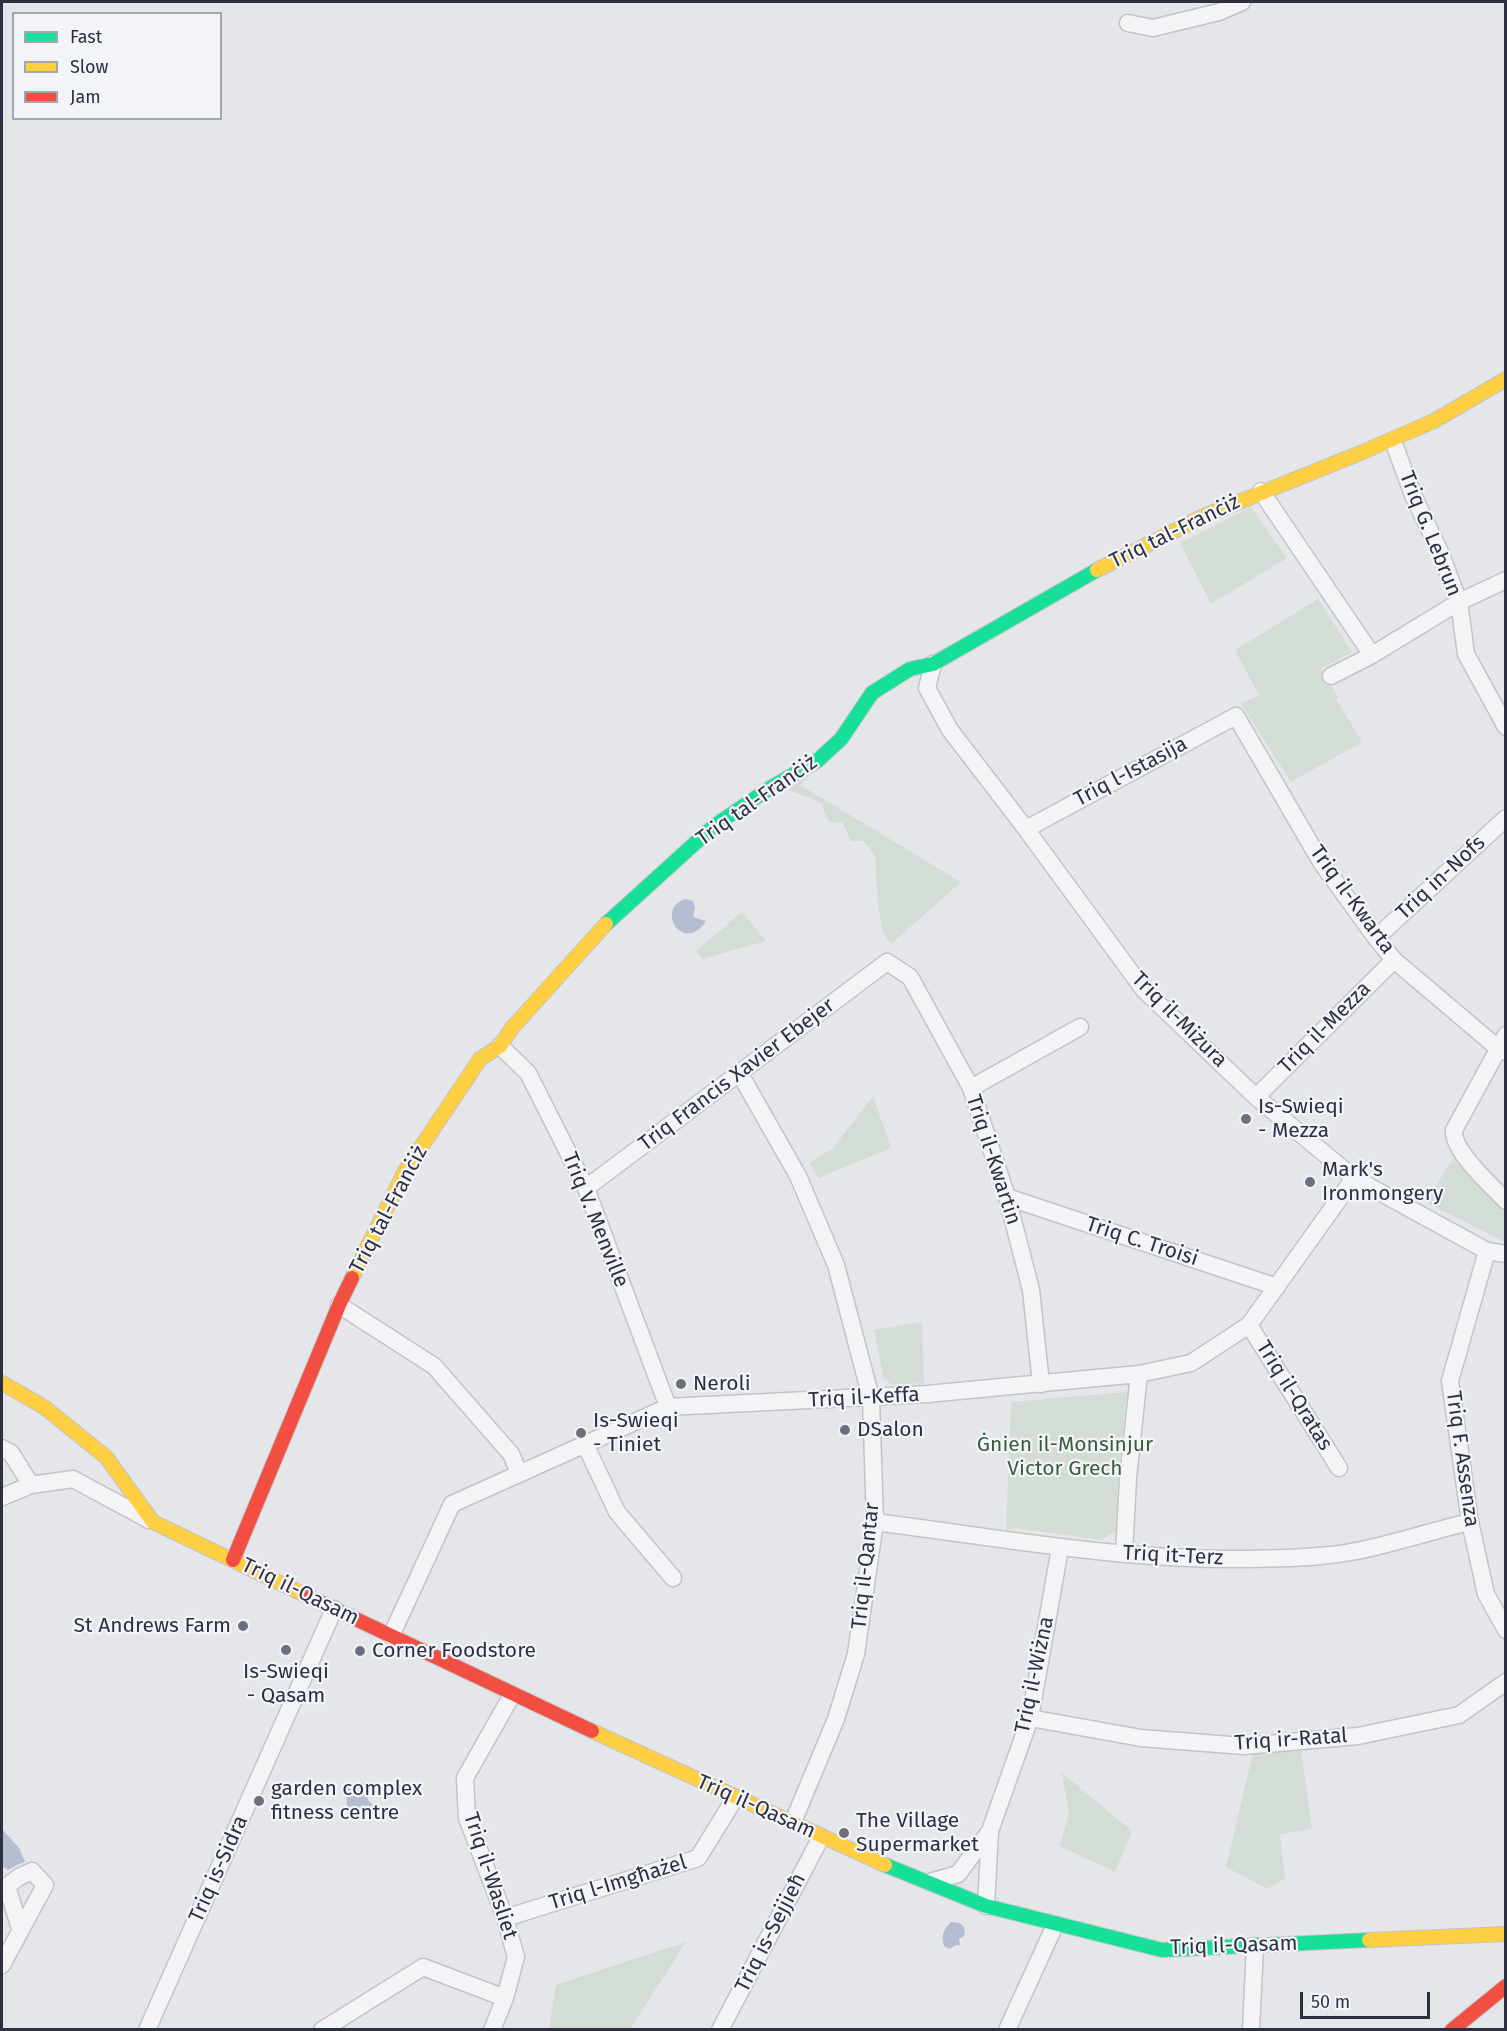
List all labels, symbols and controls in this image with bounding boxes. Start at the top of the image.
legend [12,12,222,120]
text: Fast [70,26,102,48]
text: Slow [70,56,108,78]
text: Jam [70,86,101,108]
street label: Triq G. Lebrun [1393,468,1467,600]
street label: Triq tal-Franċiż [1106,490,1244,574]
street label: Triq l-Istasija [1070,732,1192,812]
street label: Triq tal-Franċiż [692,750,822,852]
street label: Triq in-Nofs [1391,830,1491,926]
street label: Triq il-Kwarta [1304,841,1400,959]
street label: Triq il-Miżura [1126,967,1232,1073]
street label: Triq il-Mezza [1274,977,1376,1079]
street label: Triq Francis Xavier Ebejer [634,993,840,1157]
street label: Triq il-Kwartin [960,1092,1026,1228]
place label: Is-Swieqi - Mezza [1258,1094,1344,1144]
marker: Is-Swieqi - Mezza [1239,1112,1253,1126]
street label: Triq tal-Franċiż [345,1142,433,1278]
street label: Triq V. Menville [556,1149,634,1291]
place label: Mark's Ironmongery [1322,1157,1443,1207]
marker: Mark's Ironmongery [1303,1175,1317,1189]
street label: Triq C. Troisi [1083,1212,1201,1272]
street label: Triq il-Qratas [1250,1337,1338,1455]
place label: Neroli [693,1371,751,1397]
marker: Neroli [674,1377,688,1391]
street label: Triq il-Keffa [808,1383,920,1413]
street label: Triq F. Assenza [1440,1389,1484,1529]
place label: Is-Swieqi - Tiniet [593,1408,679,1458]
place label: DSalon [857,1417,924,1443]
marker: DSalon [838,1423,852,1437]
marker: Is-Swieqi - Tiniet [574,1426,588,1440]
park label: Ġnien il-Monsinjur Victor Grech [977,1432,1153,1482]
street label: Triq il-Qantar [847,1501,885,1631]
street label: Triq it-Terz [1122,1541,1224,1571]
street label: Triq il-Qasam [237,1553,363,1631]
place label: St Andrews Farm [74,1613,231,1639]
street label: Triq il-Wiżna [1010,1614,1060,1736]
marker: St Andrews Farm [236,1619,250,1633]
place label: Corner Foodstore [372,1638,536,1664]
marker: Is-Swieqi - Qasam [279,1643,293,1657]
marker: Corner Foodstore [353,1644,367,1658]
place label: Is-Swieqi - Qasam [243,1659,329,1709]
street label: Triq ir-Ratal [1234,1723,1348,1757]
street label: Triq il-Qasam [693,1770,819,1844]
place label: garden complex fitness centre [271,1776,422,1826]
marker: garden complex fitness centre [252,1794,266,1808]
place label: The Village Supermarket [856,1808,979,1858]
street label: Triq il-Wasliet [458,1810,522,1942]
street label: Triq is-Sidra [184,1812,254,1926]
marker: The Village Supermarket [837,1826,851,1840]
street label: Triq l-Imgħażel [546,1850,690,1916]
street label: Triq is-Sejjieħ [730,1869,812,1997]
street label: Triq il-Qasam [1170,1931,1298,1961]
scale bar [1303,1980,1434,2018]
text: 50 m [1311,1991,1350,2013]

